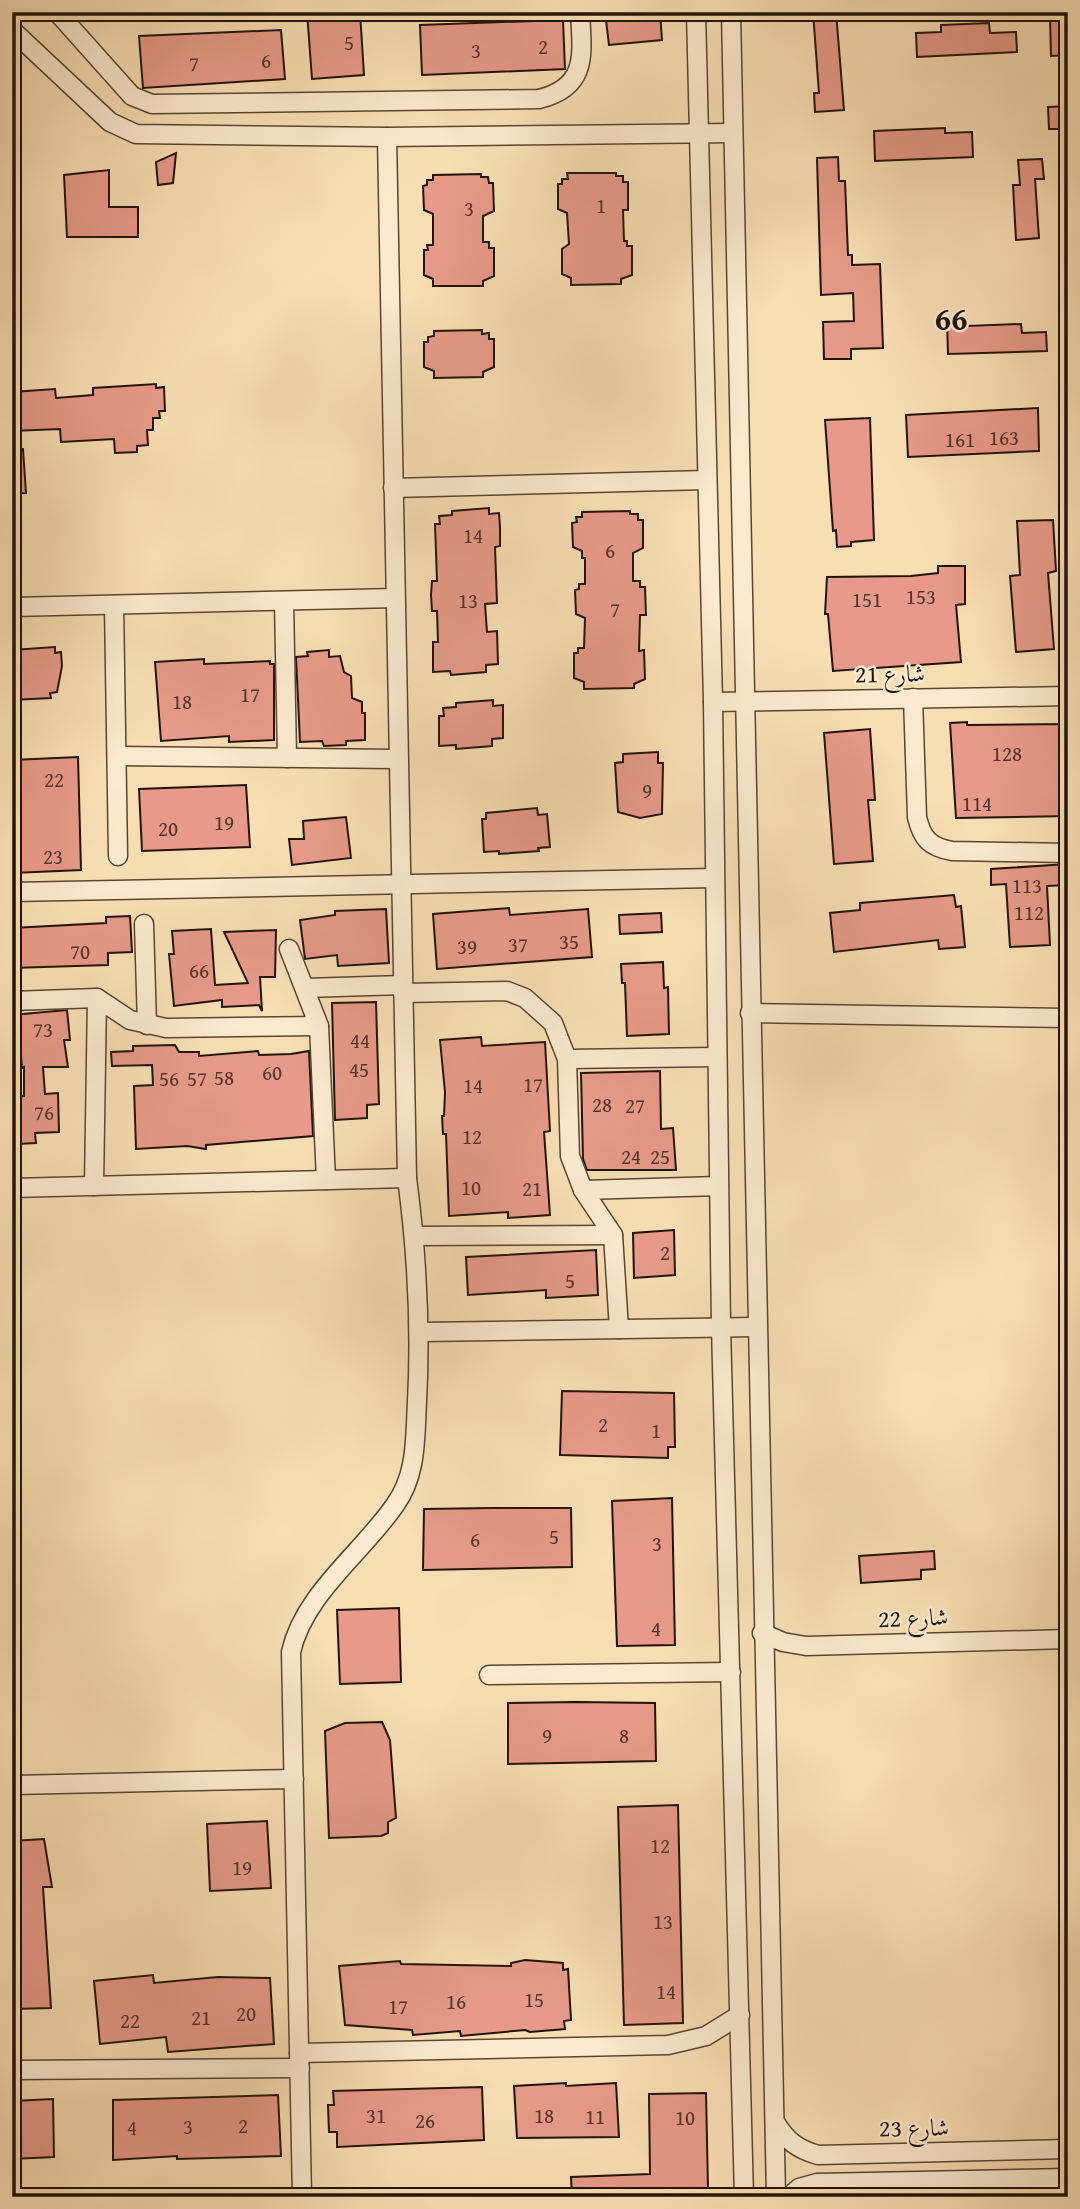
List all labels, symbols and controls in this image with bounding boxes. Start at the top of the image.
house number: 5 [344,27,354,58]
house number: 2 [538,31,548,62]
house number: 3 [471,35,481,66]
house number: 6 [261,45,271,76]
house number: 7 [189,48,199,79]
house number: 1 [596,190,606,221]
house number: 3 [464,193,474,224]
district label: 66 [934,295,968,342]
house number: 163 [989,422,1019,453]
house number: 161 [945,424,975,455]
house number: 14 [463,520,483,551]
house number: 6 [605,535,615,566]
house number: 153 [906,581,936,612]
house number: 151 [852,584,882,615]
house number: 13 [458,585,478,616]
house number: 7 [610,594,620,625]
street label: شارع 21 [855,655,925,695]
house number: 17 [240,679,260,710]
house number: 18 [172,686,192,717]
house number: 128 [992,738,1022,769]
house number: 22 [44,764,64,795]
house number: 9 [642,775,652,806]
house number: 114 [962,788,992,819]
house number: 19 [214,807,234,838]
house number: 20 [158,813,178,844]
house number: 23 [43,841,63,872]
house number: 113 [1012,870,1042,901]
house number: 112 [1014,897,1044,928]
house number: 35 [559,926,579,957]
house number: 37 [508,929,528,960]
house number: 39 [457,931,477,962]
house number: 70 [70,936,90,967]
house number: 66 [189,955,209,986]
house number: 73 [33,1014,53,1045]
house number: 44 [350,1025,370,1056]
house number: 45 [349,1054,369,1085]
house number: 60 [262,1057,282,1088]
house number: 58 [214,1062,234,1093]
house number: 56 [159,1063,179,1094]
house number: 57 [187,1063,207,1094]
house number: 17 [523,1069,543,1100]
house number: 14 [463,1070,483,1101]
house number: 28 [592,1089,612,1120]
house number: 27 [625,1090,645,1121]
house number: 76 [34,1097,54,1128]
house number: 12 [462,1121,482,1152]
house number: 24 [621,1141,641,1172]
house number: 25 [650,1141,670,1172]
house number: 10 [461,1172,481,1203]
house number: 21 [522,1173,542,1204]
house number: 2 [660,1237,670,1268]
house number: 5 [565,1265,575,1296]
house number: 2 [598,1409,608,1440]
house number: 1 [651,1415,661,1446]
house number: 5 [549,1521,559,1552]
house number: 6 [470,1524,480,1555]
house number: 3 [652,1528,662,1559]
street label: شارع 22 [877,1599,949,1639]
house number: 4 [651,1613,661,1644]
house number: 9 [542,1720,552,1751]
house number: 8 [619,1720,629,1751]
house number: 12 [650,1830,670,1861]
house number: 19 [232,1852,252,1883]
house number: 13 [653,1906,673,1937]
house number: 14 [656,1976,676,2007]
house number: 15 [524,1984,544,2015]
house number: 16 [446,1986,466,2017]
house number: 17 [388,1991,408,2022]
house number: 20 [236,1998,256,2029]
house number: 21 [191,2002,211,2033]
house number: 22 [120,2005,140,2036]
house number: 31 [366,2100,386,2131]
house number: 18 [534,2100,554,2131]
house number: 11 [585,2101,605,2132]
house number: 10 [675,2102,695,2133]
house number: 26 [415,2105,435,2136]
street label: شارع 23 [879,2109,949,2149]
house number: 2 [238,2110,248,2141]
house number: 3 [183,2111,193,2142]
house number: 4 [127,2112,137,2143]

